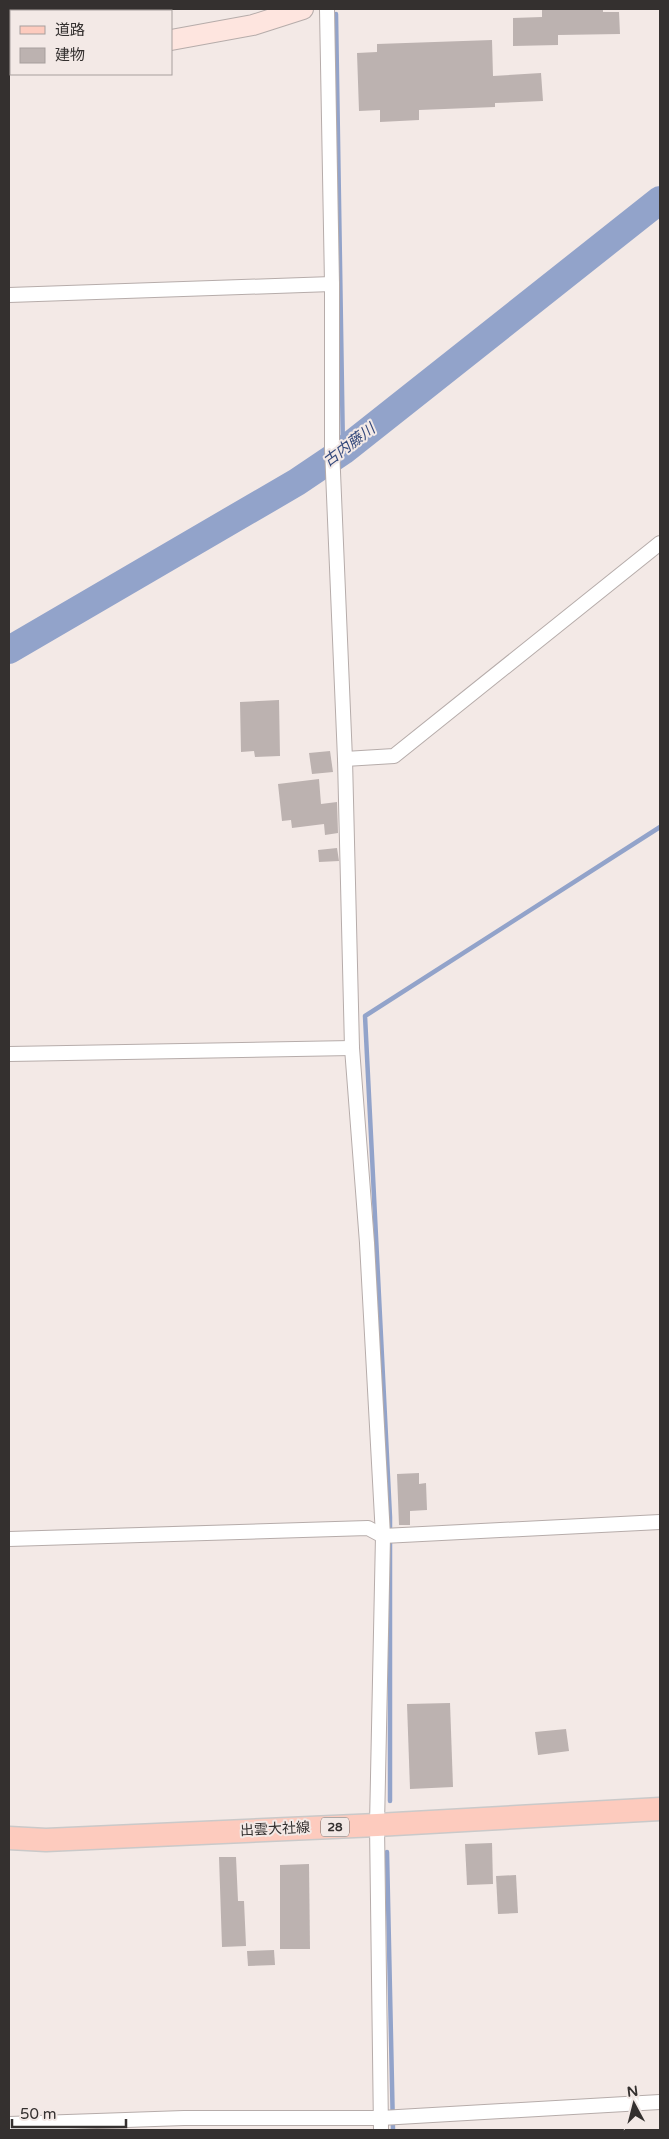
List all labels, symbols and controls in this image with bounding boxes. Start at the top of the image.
legend [10,10,172,75]
text: 道路 [55,21,85,39]
text: 建物 [55,46,85,64]
water label: 古内藤川 [320,419,380,470]
road number: 28 [321,1818,349,1836]
street label: 出雲大社線 [240,1819,310,1839]
north arrow [609,2079,659,2129]
text: N [626,2082,639,2101]
scale bar [12,2096,126,2128]
text: 50 m [20,2105,57,2123]

